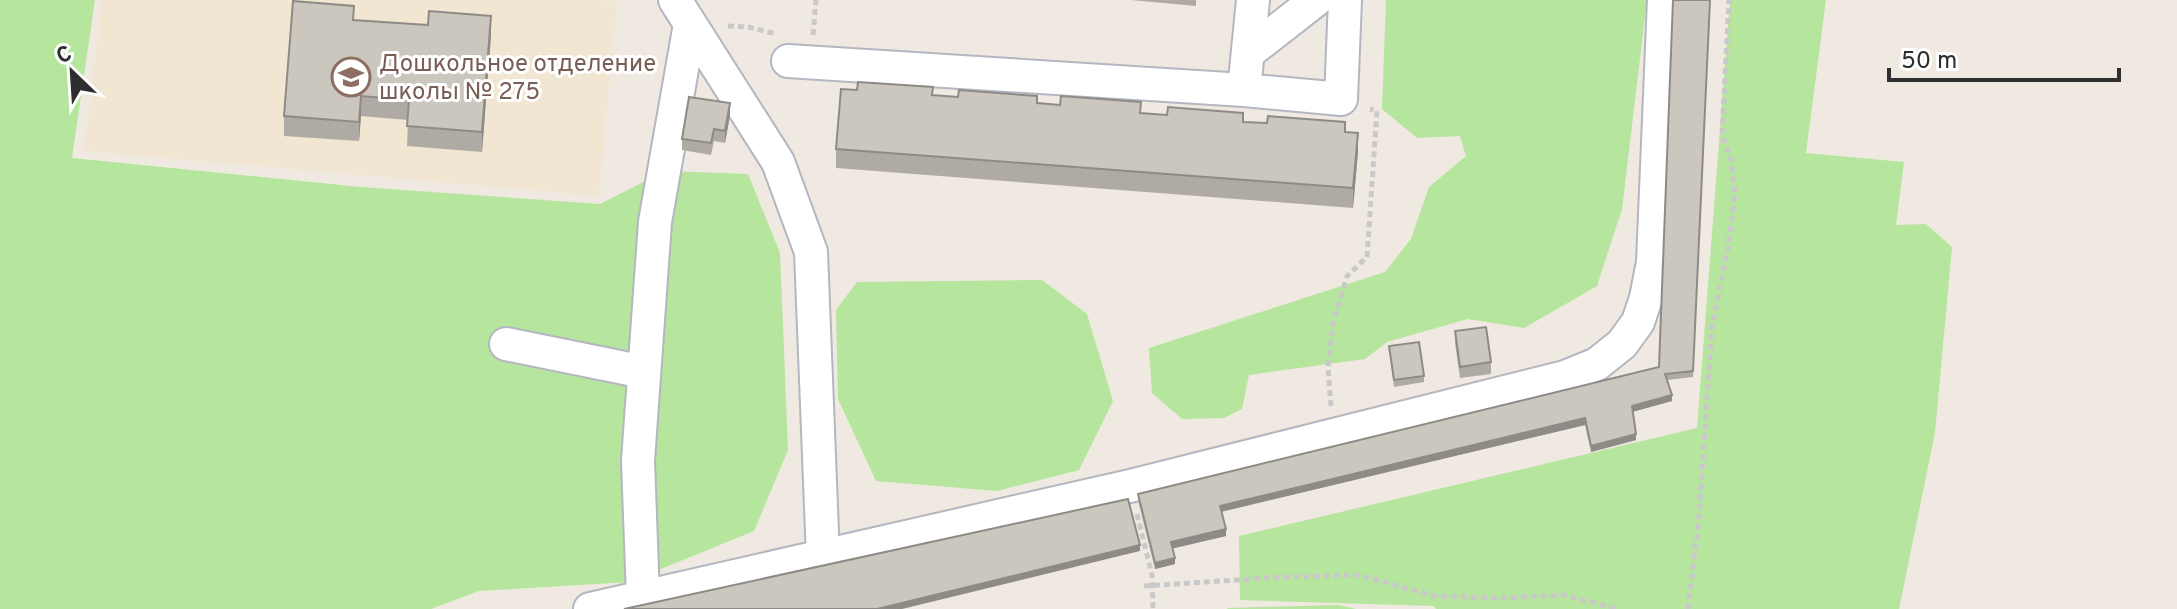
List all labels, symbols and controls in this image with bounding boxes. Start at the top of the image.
north arrow [32,32,112,112]
scale bar [1889,32,2119,82]
text: С [53,41,77,71]
text: 50 m [1901,47,1957,77]
place label: Дошкольное отделение школы № 275 [379,50,656,108]
school or university icon: Дошкольное отделение школы № 275 [330,56,372,98]

